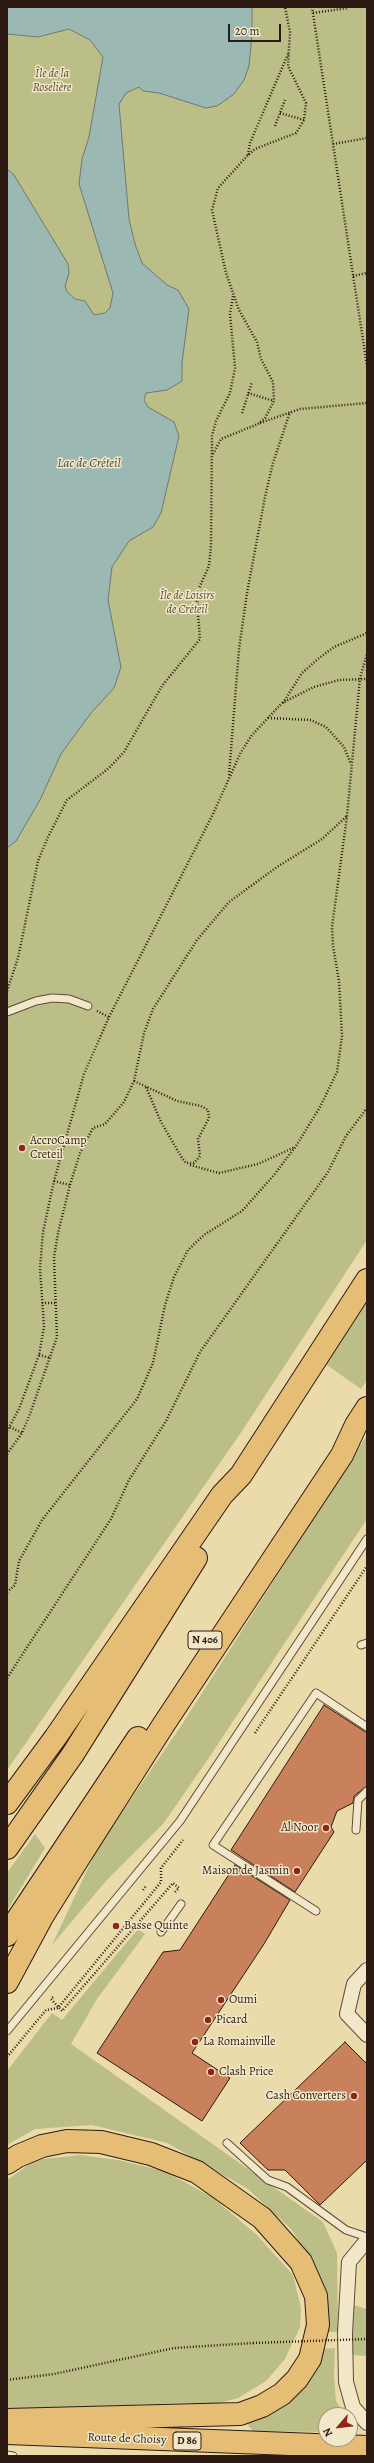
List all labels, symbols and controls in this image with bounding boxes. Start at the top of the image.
scale bar [230,16,283,42]
text: 20 m [235,23,259,39]
park label: Île de la Roselière [33,67,71,95]
water label: Lac de Créteil [57,456,121,472]
park label: Île de Loisirs de Créteil [160,589,214,617]
place label: AccroCamp Creteil [30,1134,87,1162]
marker: AccroCamp Creteil [17,1143,27,1153]
road number: N 406 [188,1631,222,1649]
place label: Al Noor [281,1821,318,1835]
marker: Al Noor [321,1823,331,1833]
place label: Maison de Jasmin [202,1864,289,1878]
marker: Maison de Jasmin [292,1866,302,1876]
place label: Basse Quinte [124,1919,188,1933]
marker: Basse Quinte [111,1921,121,1931]
place label: Oumi [229,1993,257,2007]
marker: Oumi [216,1995,226,2005]
place label: Picard [216,2013,247,2027]
marker: Picard [203,2015,213,2025]
place label: La Romainville [203,2035,275,2049]
marker: La Romainville [190,2037,200,2047]
place label: Clash Price [219,2065,273,2079]
marker: Clash Price [206,2067,216,2077]
place label: Cash Converters [266,2089,346,2103]
marker: Cash Converters [349,2091,359,2101]
north arrow [318,2407,358,2447]
text: N [319,2425,336,2439]
street label: Route de Choisy [87,2430,167,2448]
road number: D 86 [173,2432,201,2450]

